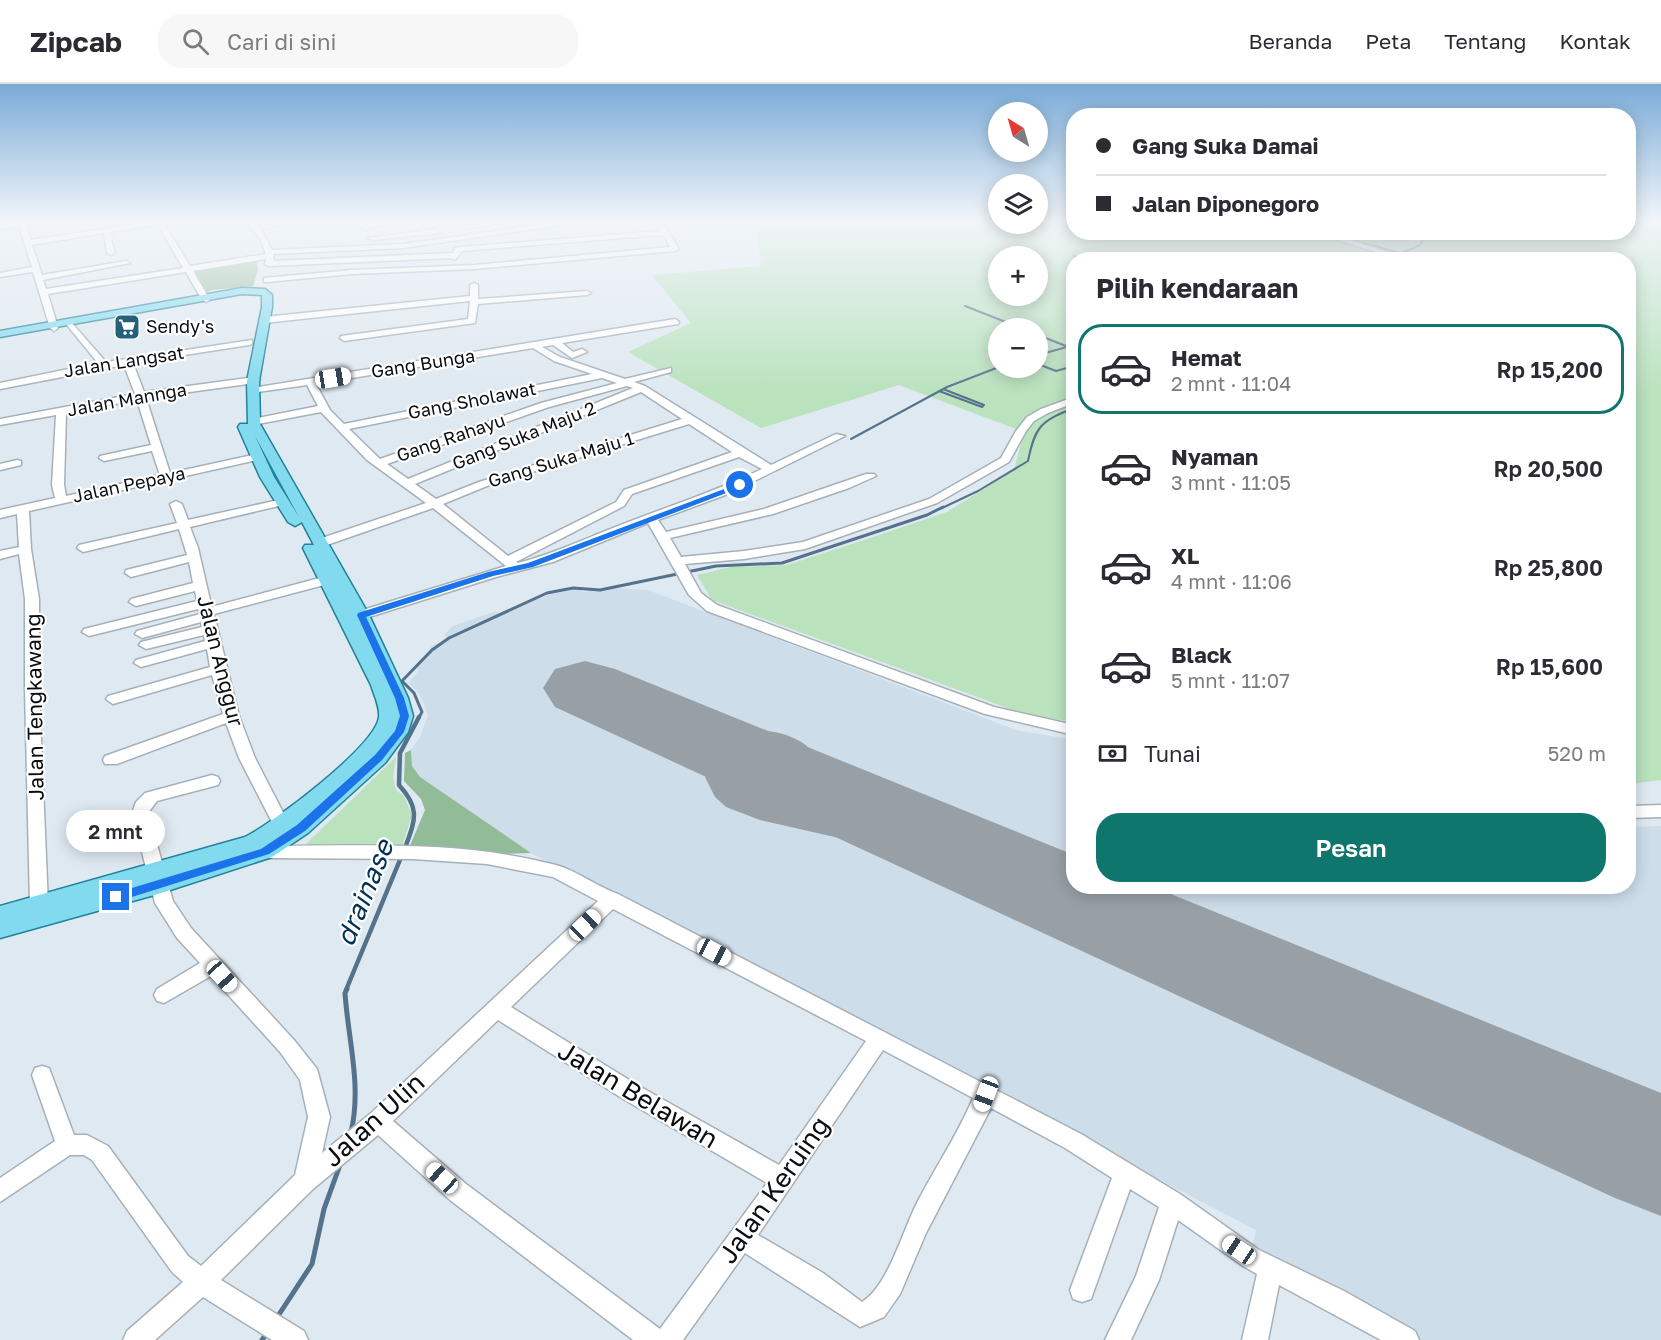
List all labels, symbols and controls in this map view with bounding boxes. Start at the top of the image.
search box [158,14,578,68]
text: Zipcab [30,25,122,58]
icon: search [179,25,212,58]
text: Cari di sini [227,28,336,55]
text: Beranda [1249,28,1332,54]
text: Peta [1365,28,1411,54]
text: Tentang [1444,28,1526,54]
text: Kontak [1559,28,1631,54]
north arrow [988,102,1048,162]
map controls [988,102,1048,378]
text: Gang Suka Damai [1132,132,1318,159]
button: layers [988,174,1048,234]
text: Jalan Diponegoro [1132,190,1319,217]
button: + [988,246,1048,306]
text: Pilih kendaraan [1096,272,1298,304]
supermarket icon: Sendy's [112,312,142,342]
place label: Sendy's [146,315,214,337]
button: − [988,318,1048,378]
street label: Jalan Langsat [62,341,185,381]
icon: car [1099,342,1153,396]
street label: Gang Bunga [369,344,476,382]
text: Hemat [1171,344,1242,371]
text: Rp 15,200 [1496,356,1603,383]
car [314,366,352,390]
text: 2 mnt · 11:04 [1171,371,1291,395]
street label: Gang Sholawat [406,377,538,423]
street label: Jalan Mannga [65,378,188,420]
street label: Gang Suka Maju 2 [449,396,599,474]
street label: Gang Rahayu [393,408,508,466]
street label: Gang Suka Maju 1 [485,426,636,492]
icon: car [1099,441,1153,495]
text: Nyaman [1171,443,1258,470]
text: Rp 20,500 [1493,455,1603,482]
street label: Jalan Pepaya [71,461,187,507]
text: 3 mnt · 11:05 [1171,470,1291,494]
route start [726,471,753,498]
icon: car [1099,540,1153,594]
text: XL [1171,542,1199,569]
text: Rp 25,800 [1494,554,1603,581]
text: 4 mnt · 11:06 [1171,569,1292,593]
street label: Jalan Anggur [192,593,250,729]
street label: Jalan Tengkawang [19,613,49,801]
icon: car [1099,639,1153,693]
text: Black [1171,641,1232,668]
text: Rp 15,600 [1496,653,1603,680]
text: 5 mnt · 11:07 [1171,668,1290,692]
icon: cash [1096,737,1129,770]
text: Tunai [1144,740,1201,767]
text: 520 m [1548,741,1606,765]
callout: 2 mnt [66,810,166,852]
button: Pesan [1096,813,1606,882]
text: 2 mnt [88,819,143,843]
water label: drainase [328,833,401,950]
route end [102,883,129,910]
car [566,906,604,944]
car [694,936,734,968]
car [203,957,241,995]
street label: Jalan Belawan [553,1035,724,1154]
street label: Jalan Ulin [317,1066,430,1173]
car [971,1074,1001,1114]
street label: Jalan Keruing [712,1110,836,1269]
car [423,1159,461,1197]
car [1219,1232,1259,1268]

